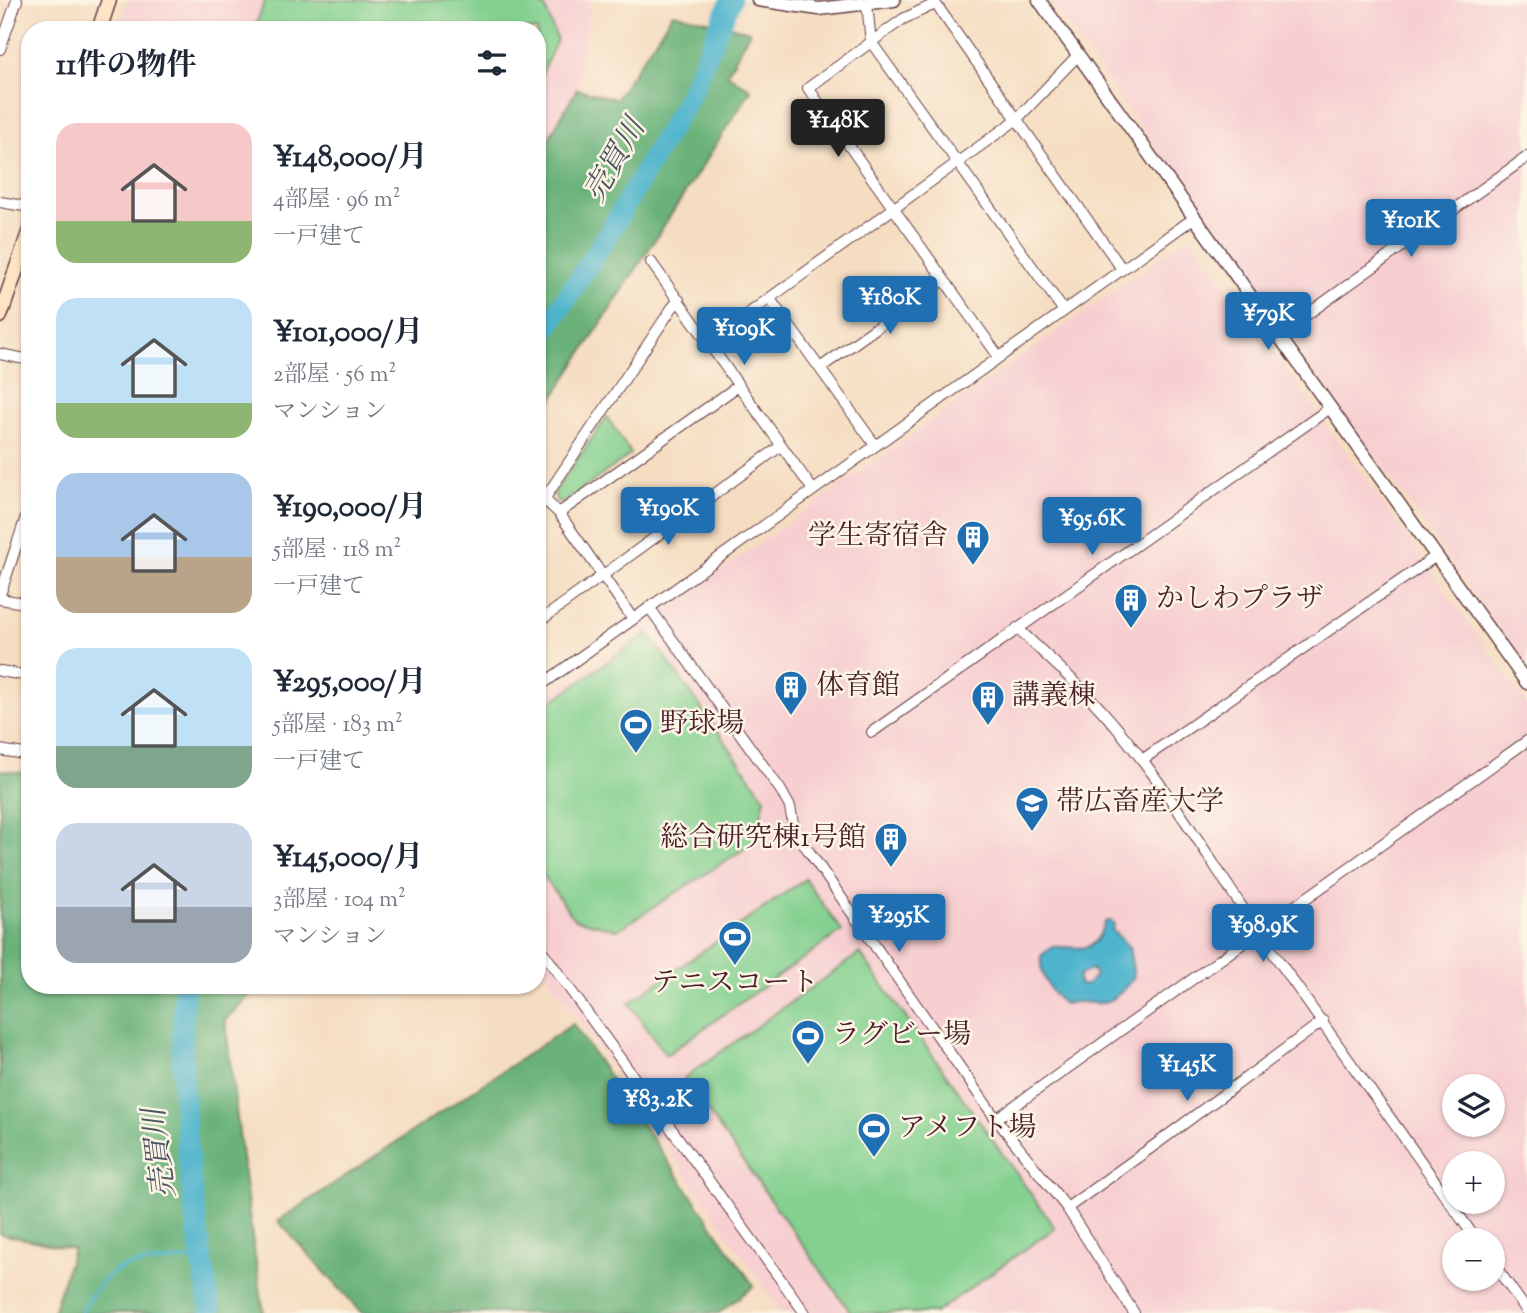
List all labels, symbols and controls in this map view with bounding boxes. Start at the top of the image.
icon: filters [473,44,511,82]
text: 11件の物件 [56,45,196,88]
pin: ¥148K [789,100,887,159]
text: ¥148K [807,105,869,138]
water label: 売買川 [575,109,659,211]
text: ¥148,000/月 [273,137,428,180]
icon: home [112,151,196,235]
text: 4部屋 · 96 m² [273,184,400,217]
pin: ¥101K [1362,200,1460,259]
text: ¥101K [1382,205,1440,238]
text: 一戸建て [273,221,365,254]
pin: ¥180K [841,276,939,336]
text: ¥180K [859,282,921,315]
pin: ¥79K [1227,292,1309,352]
text: ¥79K [1241,298,1295,331]
pin: ¥109K [695,308,793,367]
text: ¥101,000/月 [273,312,423,355]
text: ¥109K [713,313,775,346]
icon: home [112,326,196,410]
text: 2部屋 · 56 m² [273,359,396,392]
text: マンション [273,396,387,429]
text: ¥190,000/月 [273,487,427,530]
pin: ¥190K [619,488,717,547]
text: ¥190K [637,493,699,526]
pin: ¥95.6K [1035,498,1149,557]
icon: home [112,501,196,585]
text: ¥95.6K [1058,503,1126,536]
place label: 学生寄宿舎 [808,517,948,557]
building icon: 学生寄宿舎 [954,518,992,567]
text: 5部屋 · 118 m² [273,534,401,567]
text: 一戸建て [273,571,365,604]
place label: かしわプラザ [1156,580,1324,620]
building icon: かしわプラザ [1112,581,1150,630]
text: ¥295,000/月 [273,662,426,705]
place label: 体育館 [816,667,900,707]
building icon: 体育館 [772,668,810,717]
icon: home [112,676,196,760]
place label: 講義棟 [1012,677,1096,717]
building icon: 講義棟 [969,678,1007,727]
place label: 野球場 [660,705,744,745]
sports icon: 野球場 [617,706,655,755]
text: 5部屋 · 183 m² [273,709,403,742]
text: 一戸建て [273,746,365,779]
place label: 帯広畜産大学 [1056,783,1224,823]
school or university icon: 帯広畜産大学 [1013,784,1051,833]
place label: 総合研究棟1号館 [660,819,866,859]
building icon: 総合研究棟1号館 [872,820,910,869]
text: ¥145,000/月 [273,837,423,880]
icon: home [112,851,196,935]
text: 3部屋 · 104 m² [273,884,406,917]
pin: ¥295K [850,894,948,954]
text: ¥295K [868,900,930,933]
pin: ¥98.9K [1206,904,1320,964]
text: ¥98.9K [1228,910,1298,943]
sports icon: テニスコート [716,918,754,967]
text: マンション [273,921,387,954]
place label: テニスコート [652,964,818,1004]
place label: ラグビー場 [832,1016,971,1056]
sports icon: ラグビー場 [789,1017,827,1066]
pin: ¥145K [1138,1044,1236,1103]
text: ¥145K [1158,1049,1216,1082]
map controls [1442,1074,1505,1291]
button: layers [1442,1074,1505,1137]
pin: ¥83.2K [601,1078,715,1138]
text: ¥83.2K [623,1084,693,1117]
water label: 売買川 [134,1103,188,1200]
place label: アメフト場 [898,1109,1036,1149]
sports icon: アメフト場 [855,1110,893,1159]
button: + [1442,1151,1505,1214]
button: − [1442,1228,1505,1291]

